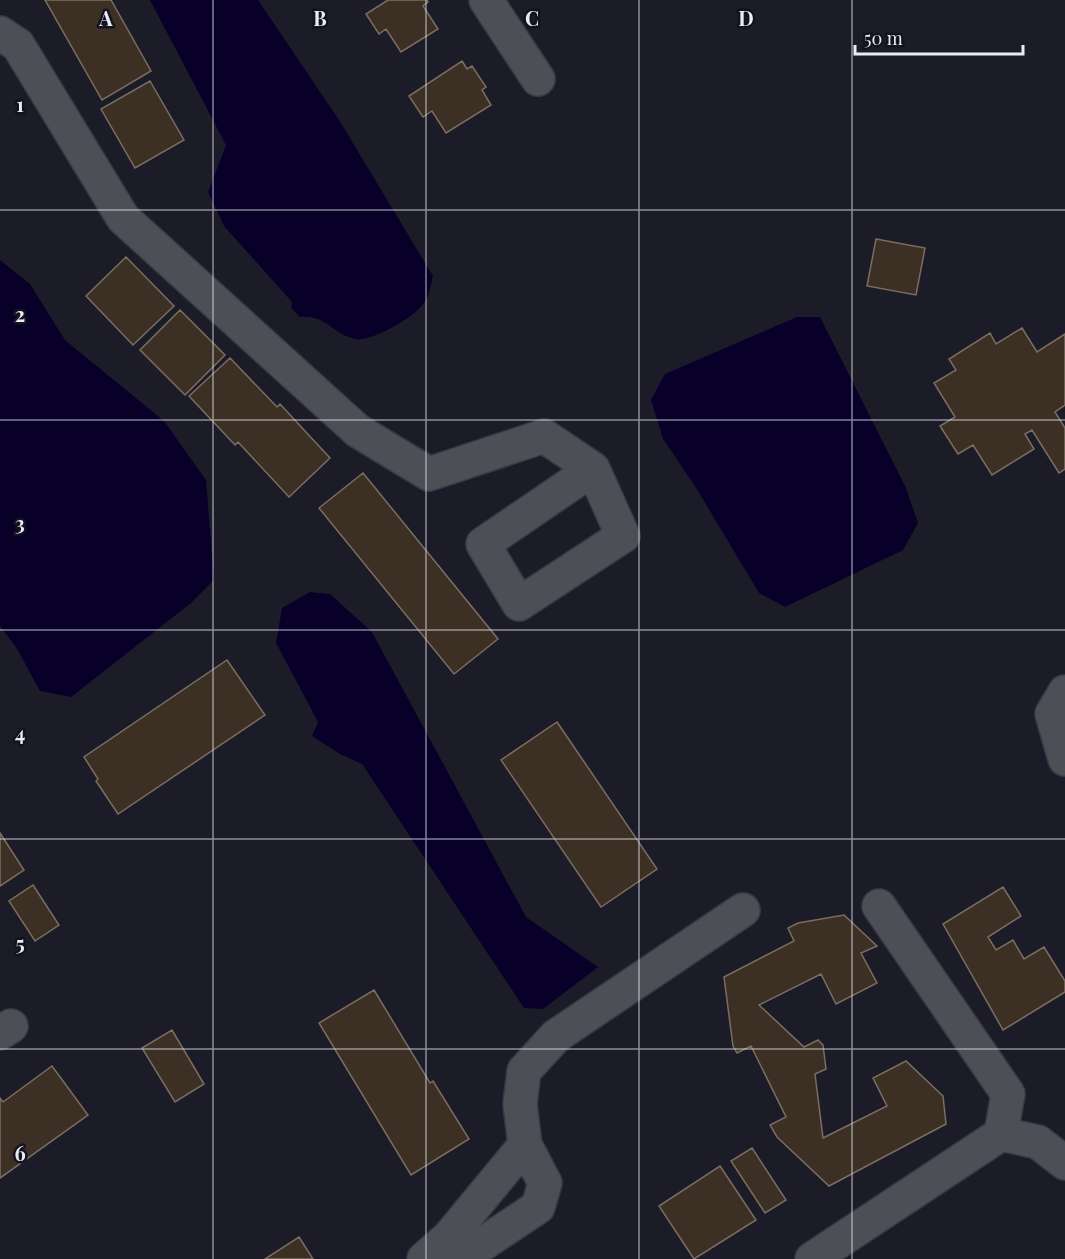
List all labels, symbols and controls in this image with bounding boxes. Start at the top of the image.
text: A [98,4,113,31]
text: B [313,4,327,31]
text: C [525,4,539,31]
text: D [738,4,754,31]
scale bar [855,18,1023,56]
text: 50 m [864,26,903,50]
text: 1 [16,90,24,117]
text: 2 [15,300,25,327]
text: 3 [15,509,25,536]
text: 4 [15,719,25,746]
text: 5 [15,929,25,956]
text: 6 [14,1139,26,1166]

